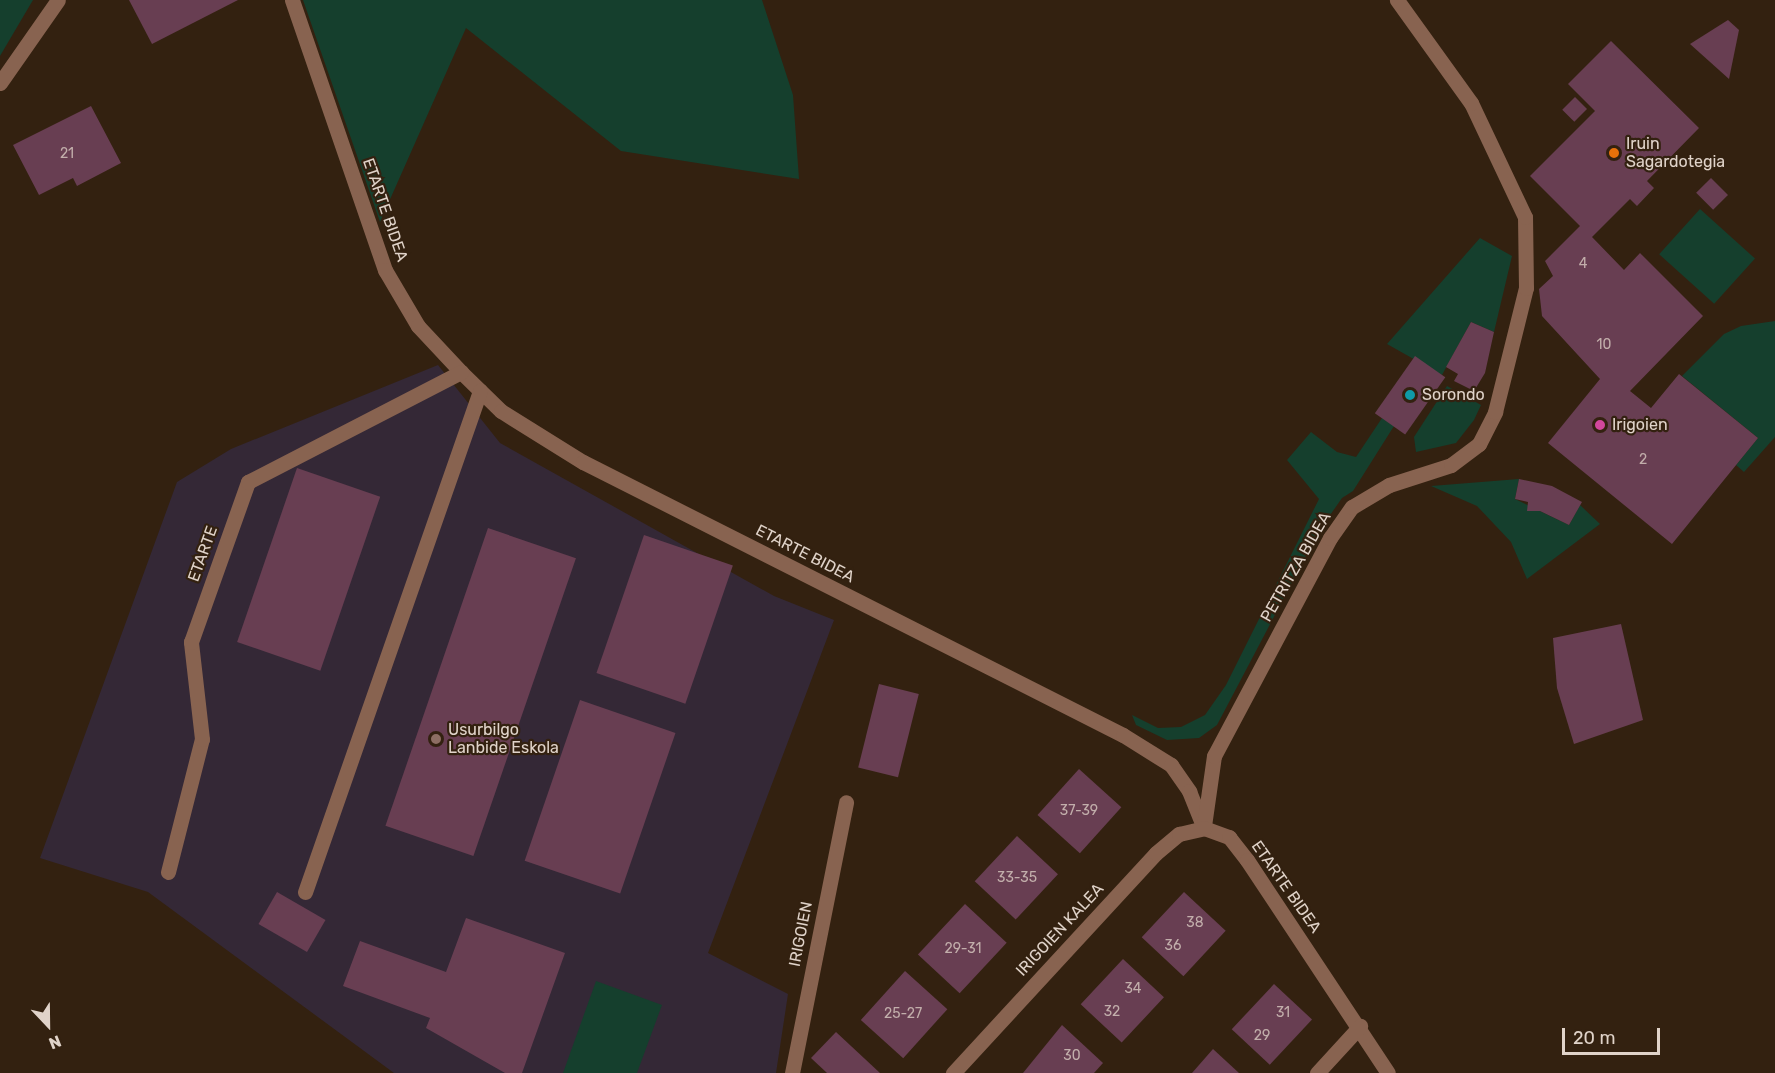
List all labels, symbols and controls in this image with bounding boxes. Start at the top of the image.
place label: Iruin Sagardotegia [1626,134,1725,172]
house number: 21 [60,146,74,162]
marker: Iruin Sagardotegia [1607,146,1621,160]
street label: ETARTE BIDEA [358,156,412,264]
house number: 4 [1579,256,1587,272]
house number: 10 [1597,337,1611,353]
place label: Sorondo [1422,385,1485,405]
marker: Sorondo [1403,388,1417,402]
place label: Irigoien [1612,415,1668,435]
marker: Irigoien [1593,418,1607,432]
house number: 2 [1639,452,1647,468]
street label: PETRITZA BIDEA [1257,508,1335,626]
street label: ETARTE BIDEA [752,521,858,587]
street label: ETARTE [184,524,222,584]
place label: Usurbilgo Lanbide Eskola [448,720,559,758]
marker: Usurbilgo Lanbide Eskola [429,732,443,746]
house number: 37-39 [1060,803,1098,819]
street label: ETARTE BIDEA [1247,837,1325,937]
house number: 33-35 [997,870,1037,886]
street label: IRIGOIEN KALEA [1012,880,1108,980]
street label: IRIGOIEN [785,900,817,968]
house number: 38 [1186,915,1204,931]
house number: 36 [1165,938,1181,954]
house number: 29-31 [945,941,981,957]
house number: 34 [1124,981,1142,997]
north arrow [18,995,78,1055]
house number: 32 [1104,1004,1120,1020]
house number: 31 [1276,1005,1290,1021]
house number: 25-27 [884,1006,922,1022]
scale bar [1565,1016,1662,1054]
text: 20 m [1573,1027,1615,1049]
house number: 29 [1254,1028,1270,1044]
text: N [46,1031,64,1053]
house number: 30 [1063,1048,1081,1064]

